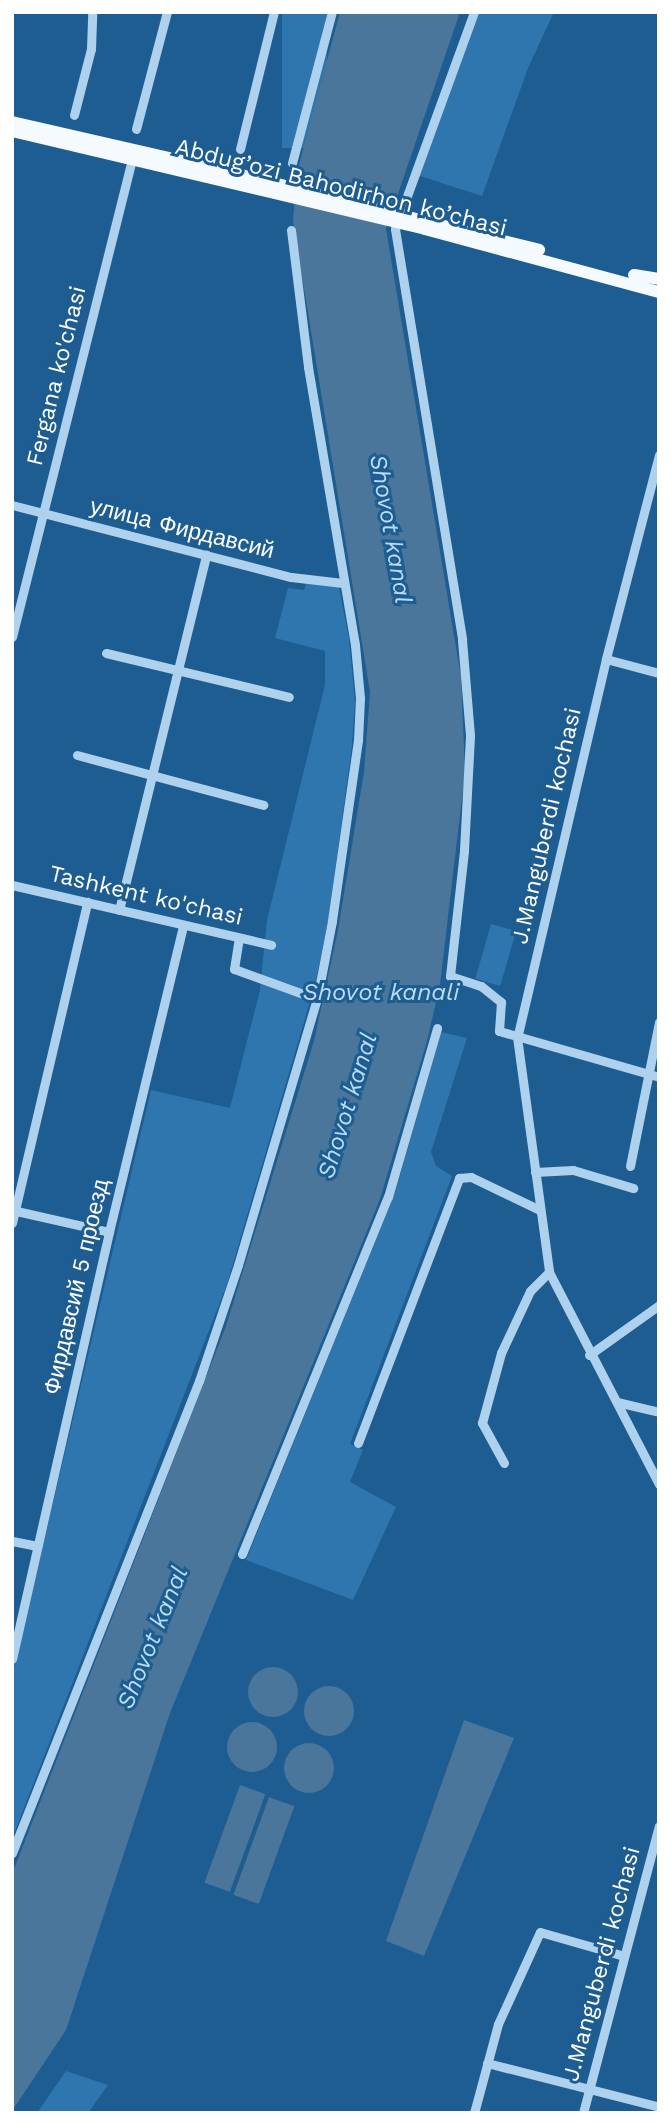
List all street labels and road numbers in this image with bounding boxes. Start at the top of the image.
street label: Abdug’ozi Bahodirhon ko’chasi [172,133,510,243]
street label: Fergana ko'chasi [21,283,93,469]
street label: улица Фирдавсий [87,493,277,565]
street label: J.Manguberdi kochasi [506,705,588,947]
street label: Tashkent ko'chasi [47,860,245,932]
street label: Фирдавсий 5 проезд [39,1176,115,1398]
street label: J.Manguberdi kochasi [557,1844,647,2084]

